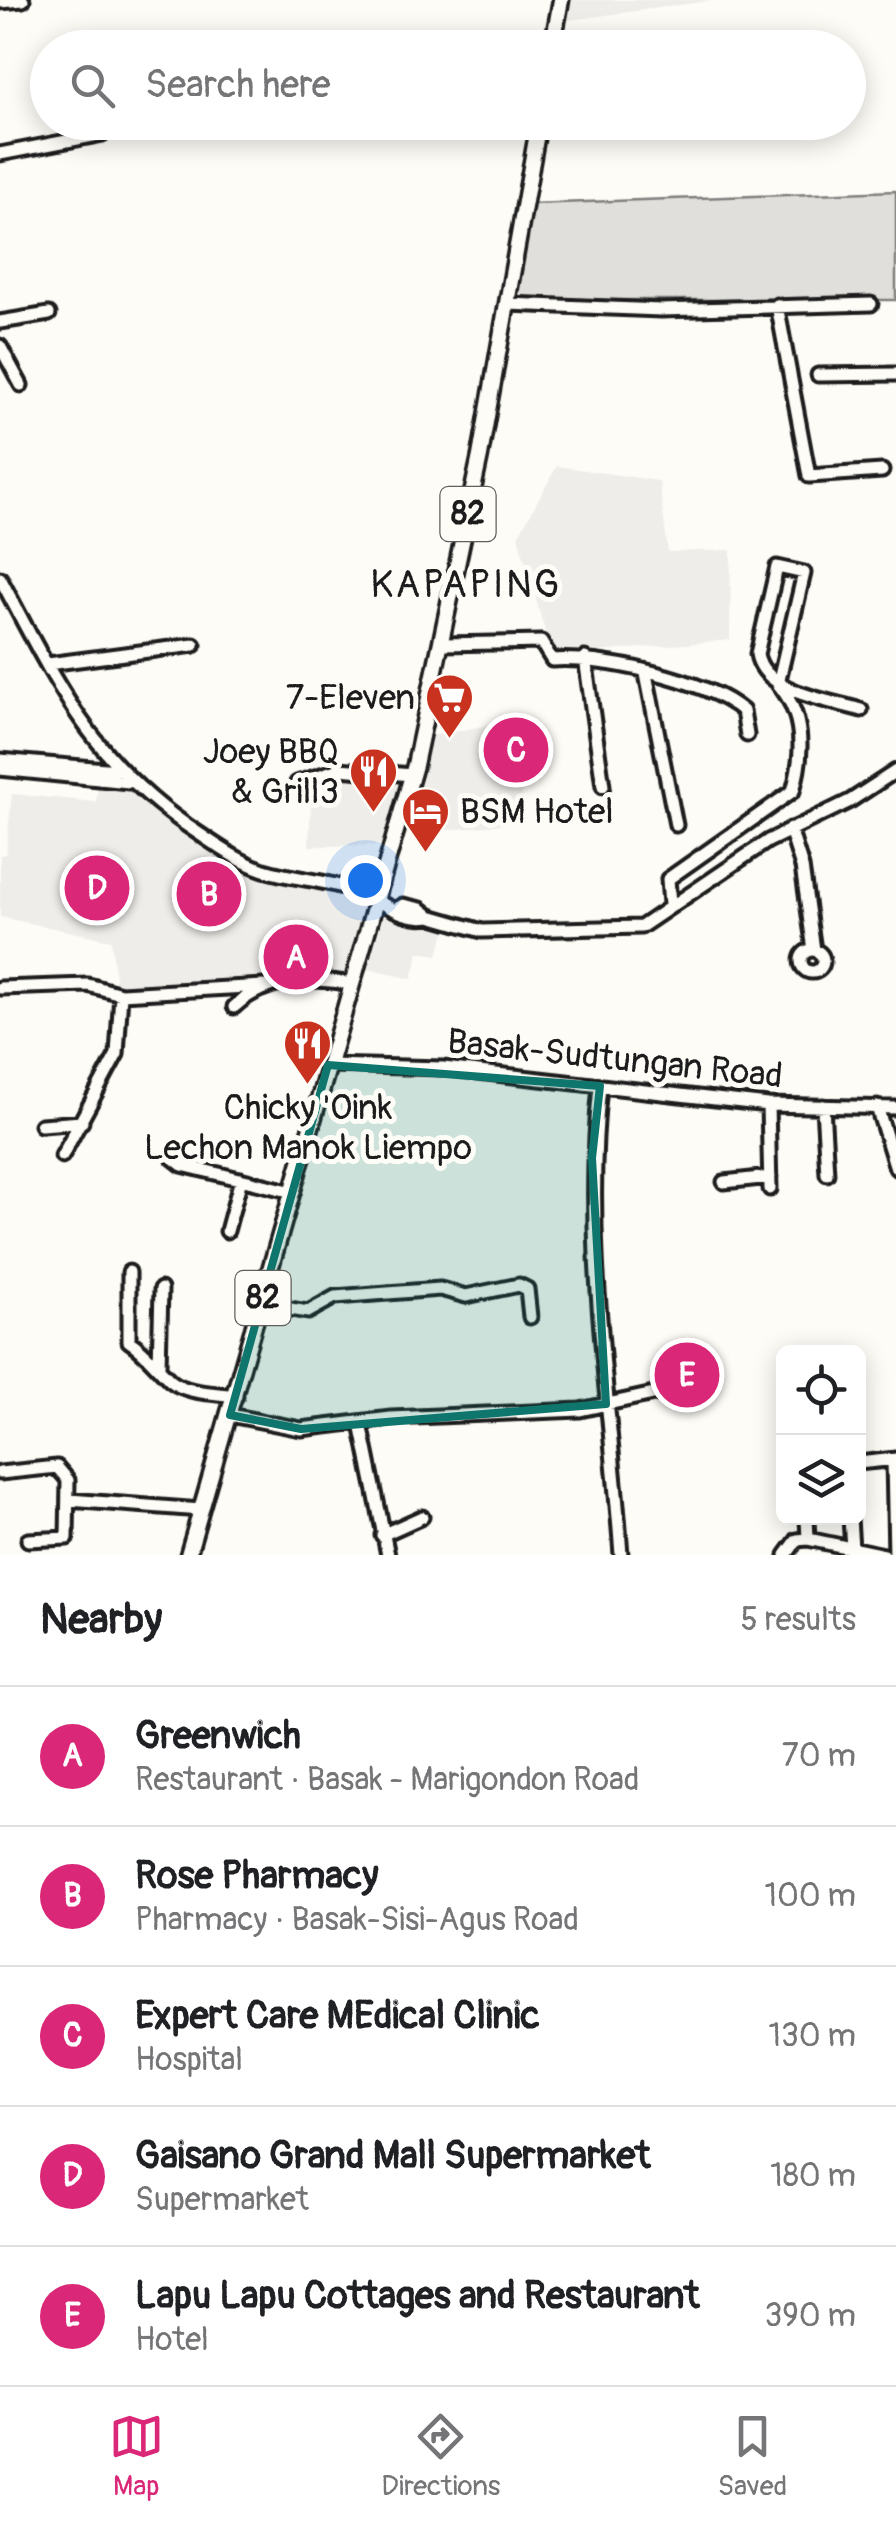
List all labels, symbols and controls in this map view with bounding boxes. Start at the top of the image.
search box [30,30,866,140]
icon: search [65,58,120,113]
text: Search here [145,61,331,109]
road number: 82 [440,487,496,541]
district label: KAPAPING [370,561,562,609]
supermarket icon: 7-Eleven [424,672,476,740]
place label: 7-Eleven [286,676,415,720]
pin: C [484,712,548,788]
place label: Joey BBQ & Grill3 [203,730,339,814]
restaurant icon: Joey BBQ & Grill3 [348,746,400,814]
hotel icon: BSM Hotel [399,786,451,854]
place label: BSM Hotel [460,790,614,834]
pin: D [64,850,130,926]
your location [340,855,391,906]
pin: B [176,856,242,932]
pin: A [264,920,328,994]
restaurant icon: Chicky 'Oink Lechon Manok Liempo [282,1018,334,1086]
street label: Basak-Sudtungan Road [445,1020,785,1098]
place label: Chicky 'Oink Lechon Manok Liempo [144,1086,472,1170]
road number: 82 [236,1271,290,1325]
pin: E [654,1338,720,1412]
map controls [776,1345,866,1525]
button: locate [776,1345,866,1435]
button: layers [776,1435,866,1525]
text: Nearby [40,1594,162,1646]
text: 5 results [741,1600,856,1640]
text: Greenwich [135,1712,301,1760]
text: A [62,1736,83,1776]
text: 70 m [782,1736,856,1776]
text: Restaurant · Basak - Marigondon Road [135,1760,639,1800]
text: Rose Pharmacy [135,1852,378,1900]
text: B [63,1876,82,1916]
text: 100 m [764,1876,856,1916]
text: Pharmacy · Basak-Sisi-Agus Road [135,1900,579,1940]
text: Expert Care MEdical Clinic [135,1992,540,2040]
text: C [63,2016,82,2056]
text: 130 m [768,2016,856,2056]
text: Hospital [135,2040,243,2080]
text: Gaisano Grand Mall Supermarket [135,2132,650,2180]
text: D [62,2156,83,2196]
text: 180 m [770,2156,856,2196]
text: Supermarket [135,2180,309,2220]
text: Lapu Lapu Cottages and Restaurant [135,2272,700,2320]
text: E [64,2296,81,2336]
text: 390 m [764,2296,856,2336]
text: Hotel [135,2320,209,2360]
tab: Map [109,2409,164,2504]
tab: Directions [381,2409,500,2504]
tab: Saved [718,2409,787,2504]

